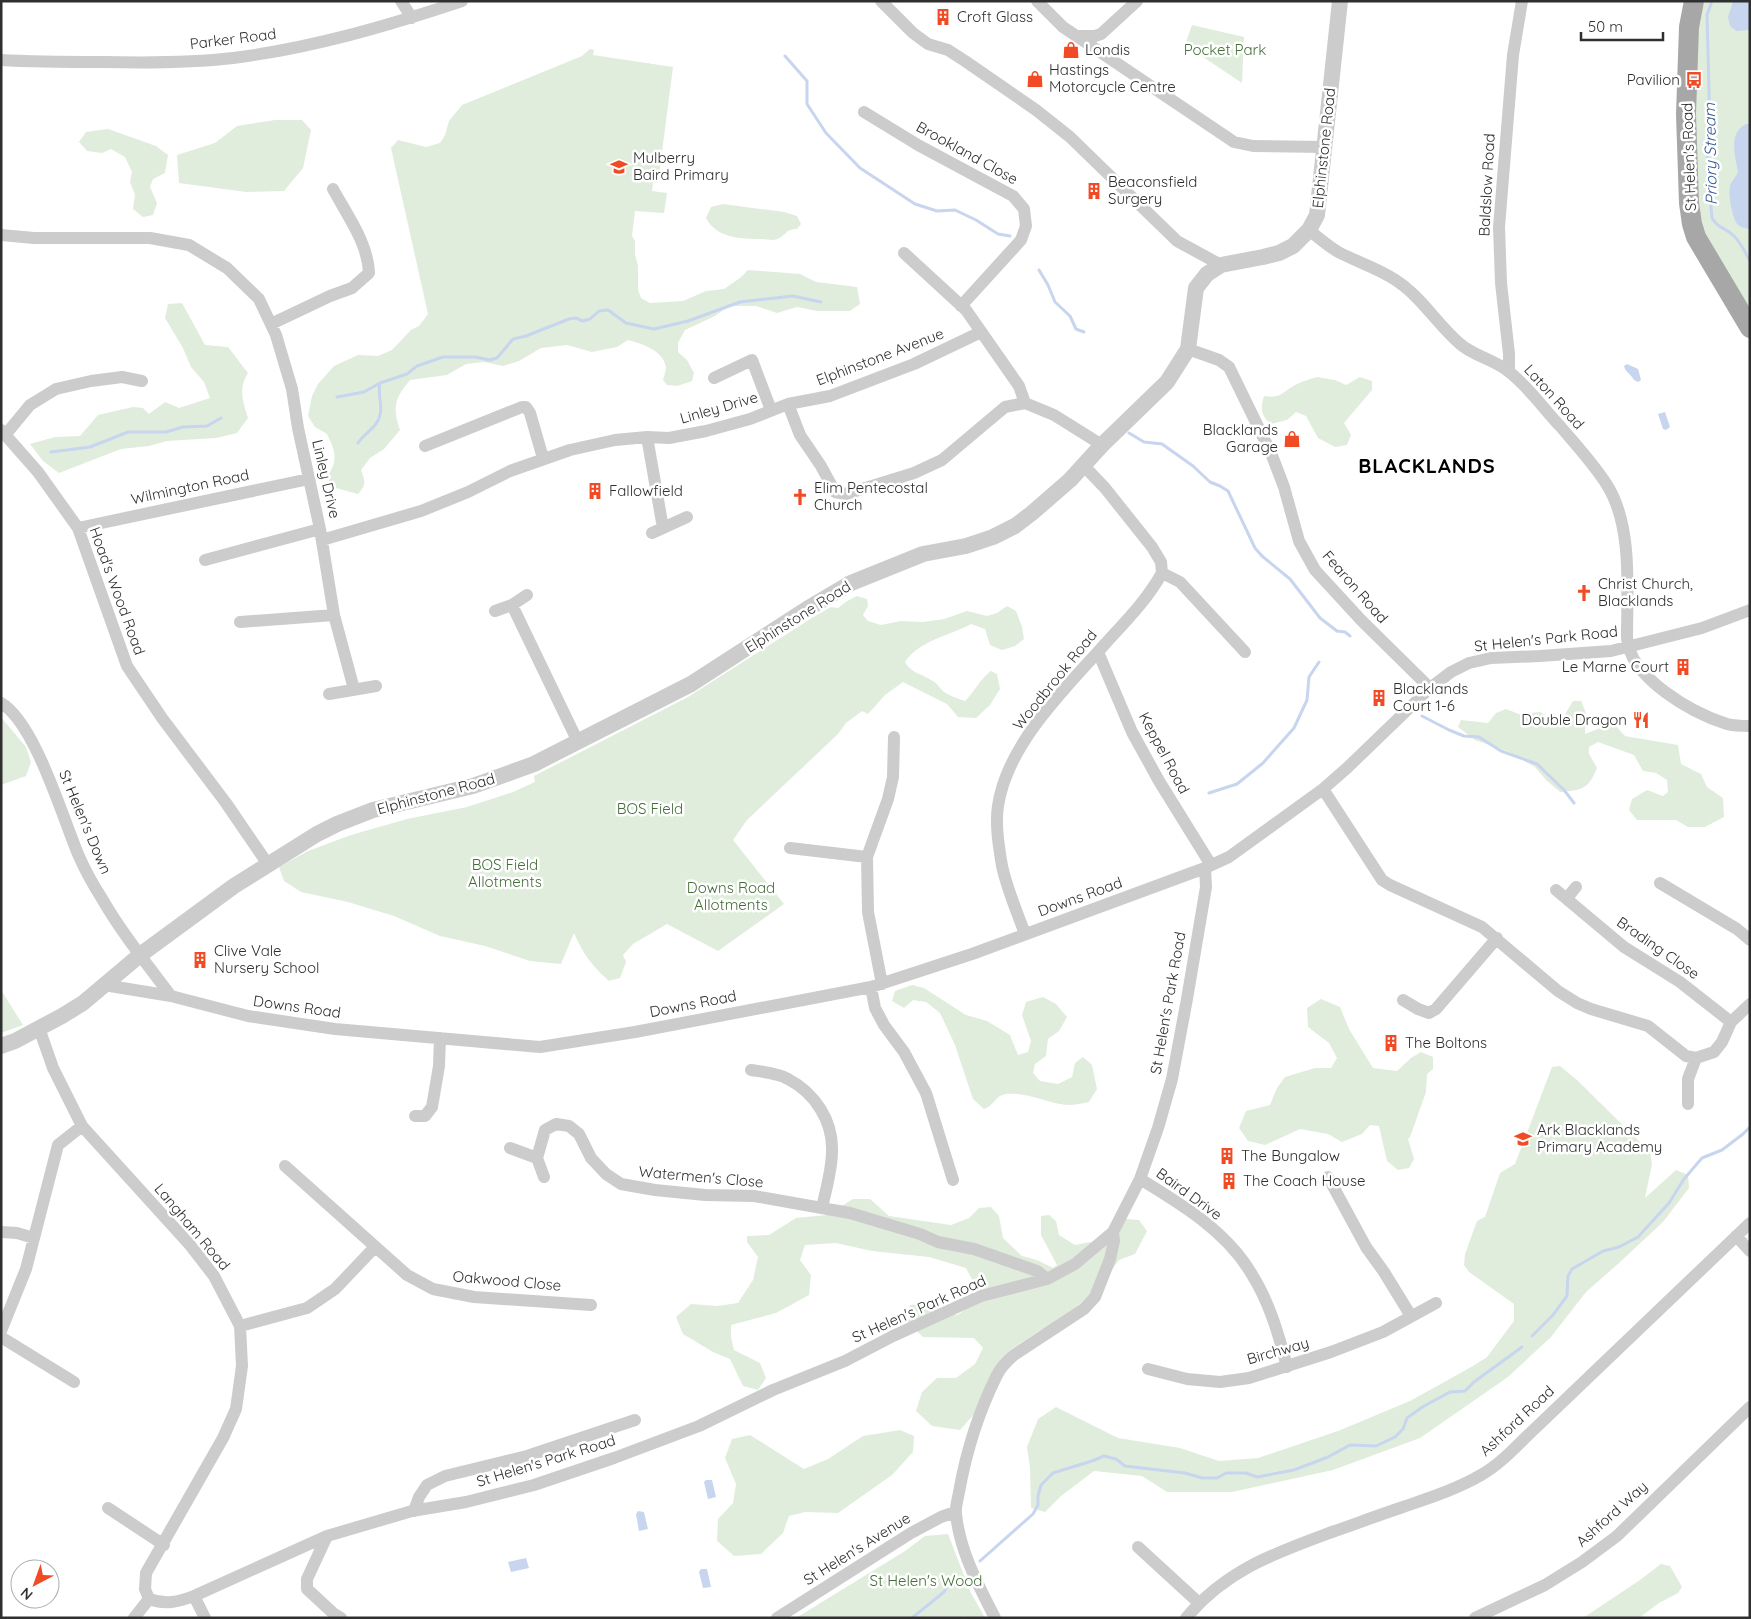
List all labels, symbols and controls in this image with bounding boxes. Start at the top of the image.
building icon: Croft Glass [933,7,953,27]
place label: Croft Glass [957,7,1033,26]
scale bar [1581,10,1664,42]
text: 50 m [1588,17,1623,36]
street label: Parker Road [189,24,277,53]
shop icon: Londis [1061,40,1081,60]
place label: Londis [1085,40,1130,59]
park label: Pocket Park [1184,40,1266,59]
place label: Hastings Motorcycle Centre [1049,60,1176,96]
shop icon: Hastings Motorcycle Centre [1025,69,1045,89]
place label: Pavilion [1627,70,1680,89]
bus stop icon: Pavilion [1684,70,1704,90]
street label: Elphinstone Road [1308,87,1339,209]
street label: St Helen's Road [1677,102,1700,212]
water label: Priory Stream [1699,102,1721,205]
street label: Brookland Close [913,117,1021,188]
street label: Baldslow Road [1474,133,1499,237]
place label: Mulberry Baird Primary [633,148,729,184]
school or university icon: Mulberry Baird Primary [609,157,629,177]
place label: Beaconsfield Surgery [1108,172,1197,208]
building icon: Beaconsfield Surgery [1084,181,1104,201]
street label: Elphinstone Avenue [813,323,946,390]
street label: Laton Road [1520,360,1589,433]
street label: Linley Drive [678,387,760,428]
place label: Blacklands Garage [1203,420,1278,456]
shop icon: Blacklands Garage [1282,429,1302,449]
street label: Linley Drive [308,438,345,520]
district label: BLACKLANDS [1358,453,1496,478]
street label: Wilmington Road [129,465,251,508]
place label: Elim Pentecostal Church [814,478,928,514]
building icon: Fallowfield [585,481,605,501]
place label: Fallowfield [609,481,683,500]
church icon: Elim Pentecostal Church [790,487,810,507]
street label: Hoad's Wood Road [85,524,149,657]
street label: Fearon Road [1319,546,1392,627]
place label: Christ Church, Blacklands [1598,574,1693,610]
street label: Elphinstone Road [741,576,854,657]
church icon: Christ Church, Blacklands [1574,583,1594,603]
street label: St Helen's Park Road [1473,622,1619,655]
street label: Woodbrook Road [1008,626,1101,734]
place label: Le Marne Court [1562,657,1669,676]
building icon: Le Marne Court [1673,657,1693,677]
place label: Blacklands Court 1-6 [1393,679,1468,715]
building icon: Blacklands Court 1-6 [1369,688,1389,708]
street label: Keppel Road [1135,709,1194,797]
place label: Double Dragon [1521,710,1627,729]
restaurant icon: Double Dragon [1631,710,1651,730]
street label: St Helen's Down [55,767,116,877]
street label: Elphinstone Road [375,769,497,818]
park label: BOS Field [617,799,683,818]
park label: BOS Field Allotments [468,855,542,891]
street label: Downs Road [1035,873,1125,921]
park label: Downs Road Allotments [687,878,775,914]
street label: Brading Close [1613,912,1703,983]
street label: St Helen's Park Road [1146,930,1189,1076]
place label: Clive Vale Nursery School [214,941,319,977]
building icon: Clive Vale Nursery School [190,950,210,970]
street label: Downs Road [648,986,738,1021]
street label: Downs Road [252,991,342,1022]
building icon: The Boltons [1381,1033,1401,1053]
place label: The Boltons [1405,1033,1487,1052]
place label: Ark Blacklands Primary Academy [1537,1120,1662,1156]
school or university icon: Ark Blacklands Primary Academy [1513,1129,1533,1149]
building icon: The Bungalow [1217,1146,1237,1166]
place label: The Bungalow [1241,1146,1340,1165]
street label: Watermen's Close [638,1162,764,1191]
street label: Baird Drive [1153,1163,1226,1224]
building icon: The Coach House [1219,1171,1239,1191]
place label: The Coach House [1243,1171,1365,1190]
street label: Langham Road [150,1179,234,1274]
street label: Oakwood Close [452,1266,562,1295]
street label: St Helen's Park Road [849,1270,989,1347]
street label: Birchway [1245,1333,1311,1368]
street label: Ashford Road [1475,1381,1558,1460]
street label: St Helen's Park Road [474,1430,618,1491]
street label: Ashford Way [1572,1477,1651,1551]
street label: St Helen's Avenue [800,1508,914,1589]
north arrow [10,1559,60,1609]
park label: St Helen's Wood [870,1571,982,1590]
text: N [17,1584,36,1604]

